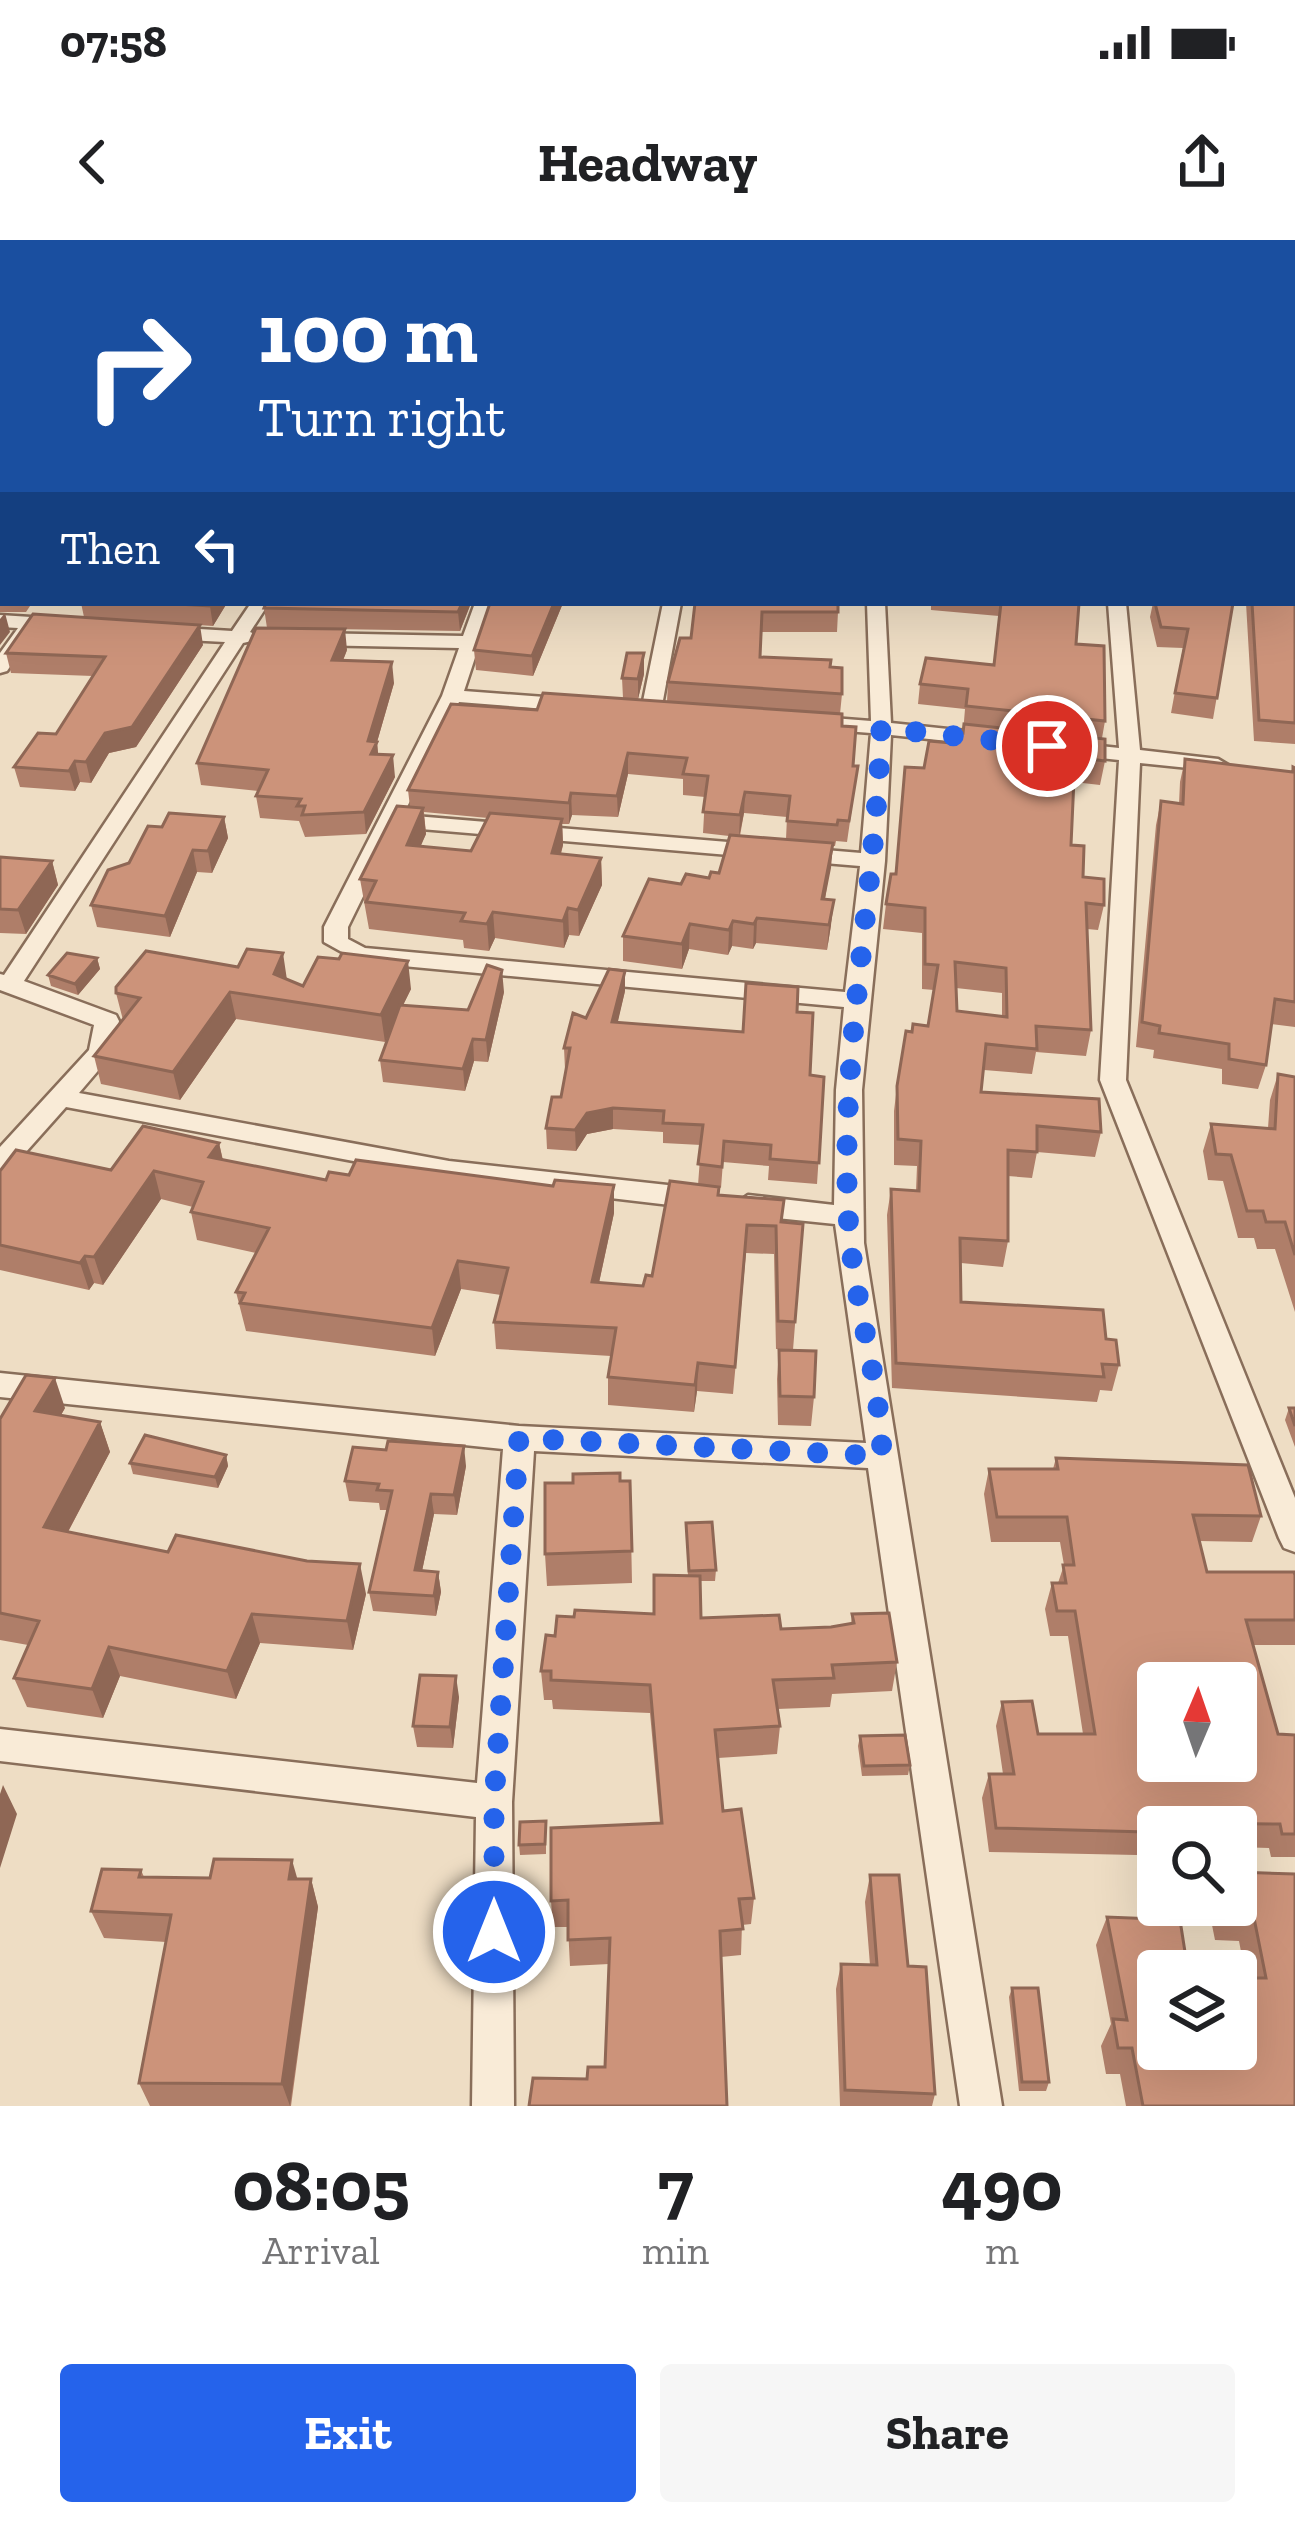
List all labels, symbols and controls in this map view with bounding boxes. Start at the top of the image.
text: 07:58 [60,15,167,69]
icon: back [60,129,126,195]
icon: share [1169,129,1235,195]
text: Headway [538,130,757,195]
text: 100 m [258,283,478,384]
icon: right [60,288,216,444]
text: Turn right [258,385,505,450]
icon: left [184,516,250,582]
text: Then [60,522,160,576]
pin [996,695,1098,797]
icon: arrive [1014,713,1080,779]
north arrow [1137,1662,1257,1782]
map controls [1137,1662,1257,2070]
button: search [1137,1806,1257,1926]
position arrow [431,1869,557,1995]
button: layers [1137,1950,1257,2070]
text: 08:05 [232,2142,410,2228]
text: 7 [658,2142,693,2228]
text: 490 [942,2142,1063,2228]
text: Arrival [262,2227,380,2274]
text: min [642,2227,709,2274]
text: m [985,2227,1019,2274]
button: Exit [60,2364,636,2502]
button: Share [660,2364,1235,2502]

